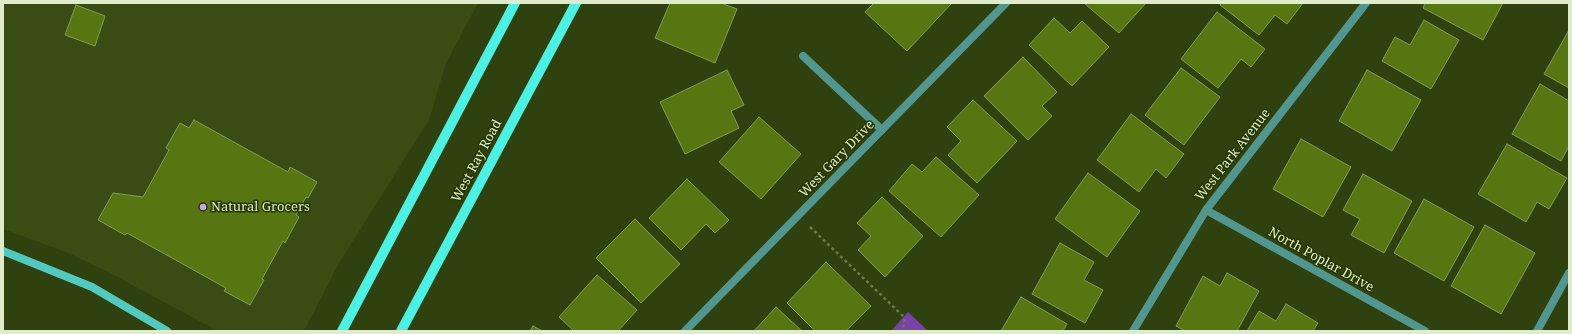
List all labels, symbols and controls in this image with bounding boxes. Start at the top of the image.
street label: West Park Avenue [1192,106,1274,204]
street label: West Ray Road [449,117,505,205]
street label: West Gary Drive [796,117,878,201]
place label: Natural Grocers [211,199,310,215]
marker: Natural Grocers [198,202,208,212]
street label: North Poplar Drive [1266,225,1376,295]

